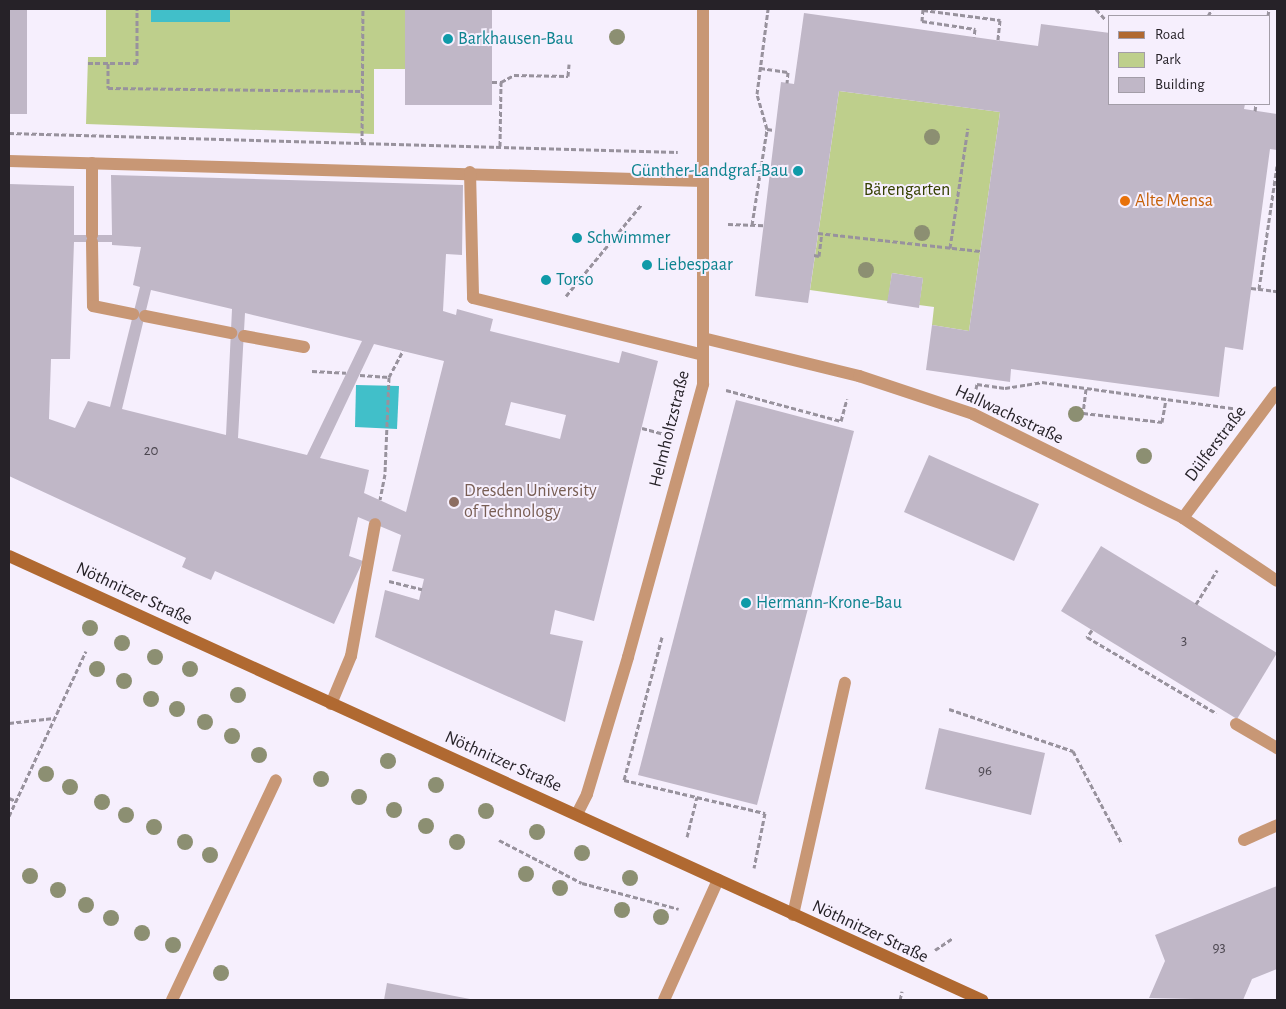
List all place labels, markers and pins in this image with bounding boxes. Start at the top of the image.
place label: Barkhausen-Bau [458,28,573,50]
marker: Barkhausen-Bau [442,33,454,45]
place label: Günther-Landgraf-Bau [631,160,788,182]
marker: Günther-Landgraf-Bau [792,165,804,177]
place label: Alte Mensa [1135,190,1213,212]
marker: Alte Mensa [1119,195,1131,207]
place label: Schwimmer [587,227,670,249]
marker: Schwimmer [571,232,583,244]
place label: Liebespaar [657,254,733,276]
marker: Liebespaar [641,259,653,271]
place label: Torso [556,269,594,291]
marker: Torso [540,274,552,286]
place label: Dresden University of Technology [464,481,597,524]
marker: Dresden University of Technology [448,496,460,508]
place label: Hermann-Krone-Bau [756,592,902,614]
marker: Hermann-Krone-Bau [740,597,752,609]

